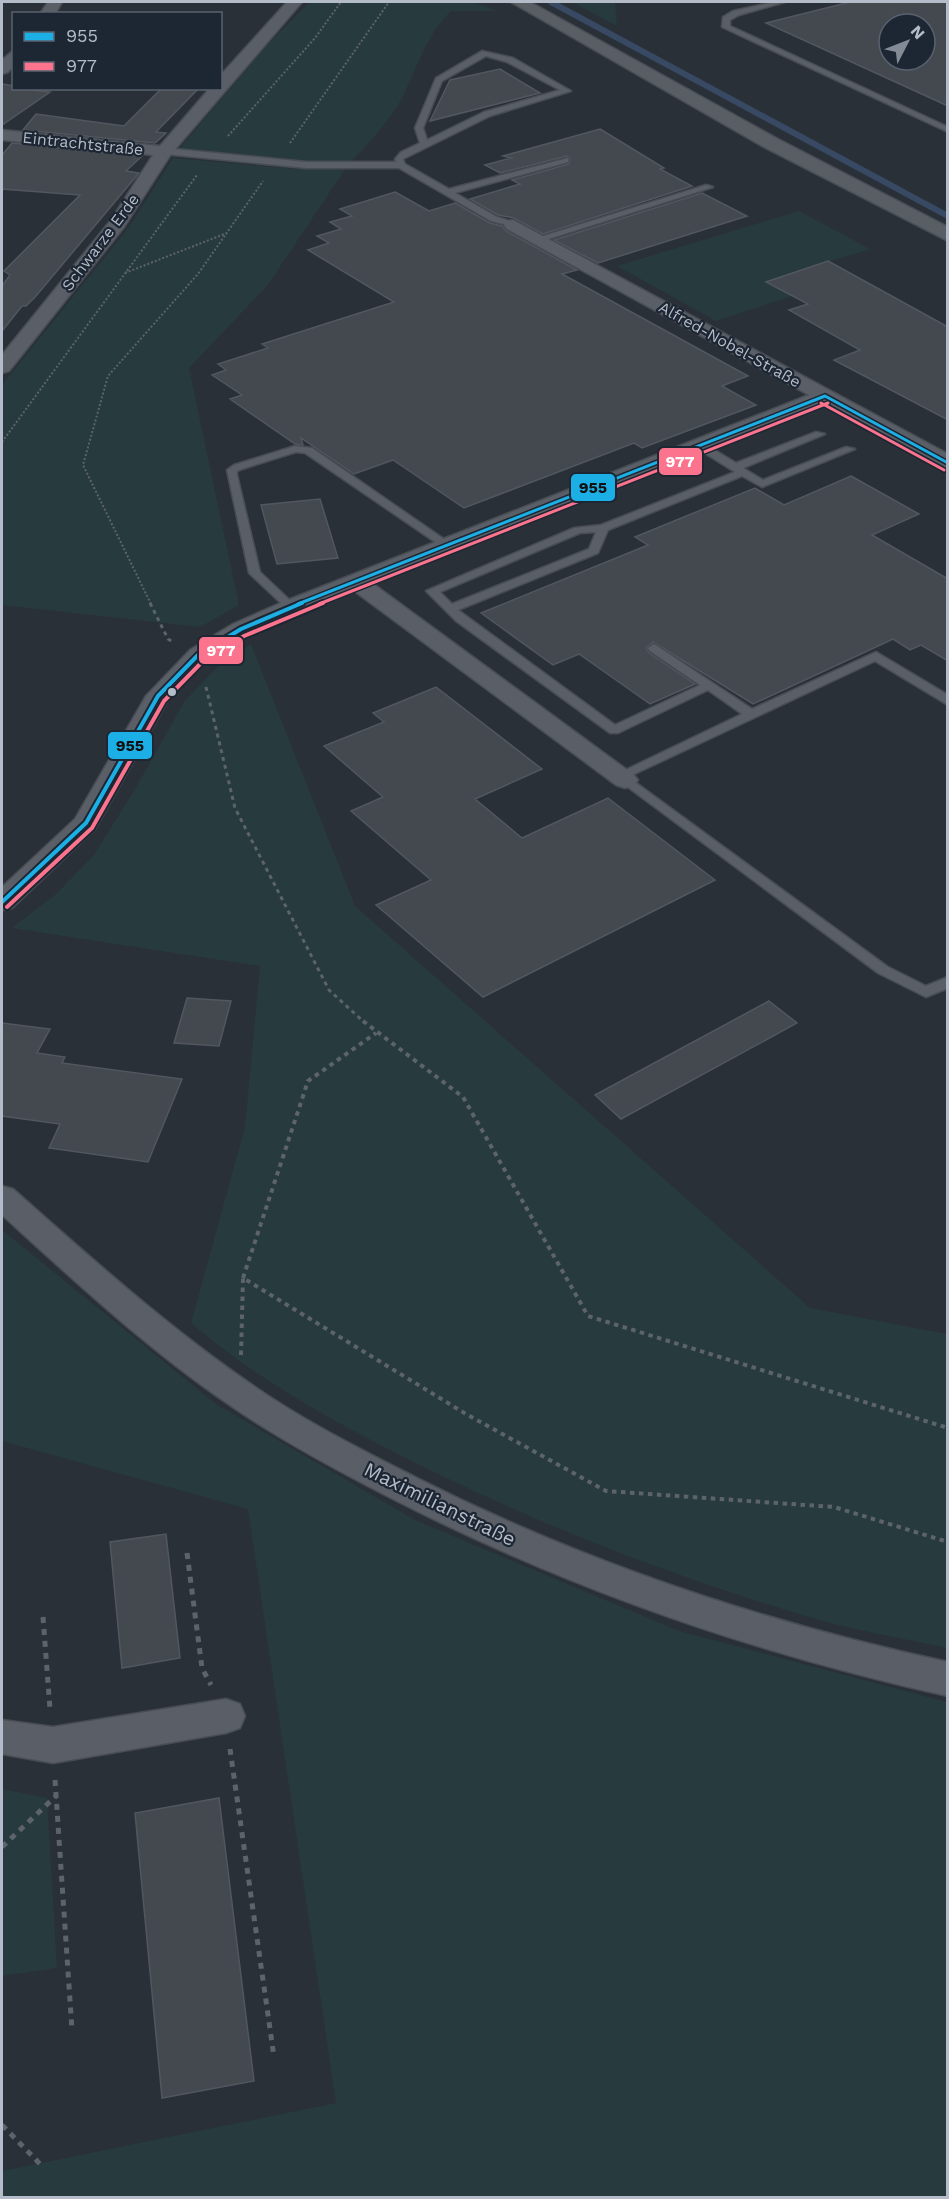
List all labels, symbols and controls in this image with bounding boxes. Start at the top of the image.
legend [12,12,222,90]
north arrow [877,12,937,72]
text: N [907,22,929,43]
text: 955 [66,25,98,46]
text: 977 [66,55,97,76]
street label: Eintrachtstraße [22,128,144,159]
street label: Schwarze Erde [58,190,143,295]
street label: Alfred-Nobel-Straße [655,297,804,391]
line badge: 977 [658,447,703,476]
text: 977 [666,452,695,471]
line badge: 955 [570,473,616,502]
text: 955 [579,478,607,497]
line badge: 977 [198,636,244,665]
text: 977 [207,641,236,660]
unlabelled marker [166,686,178,698]
line badge: 955 [107,731,153,760]
text: 955 [116,736,144,755]
street label: Maximilianstraße [360,1457,520,1551]

